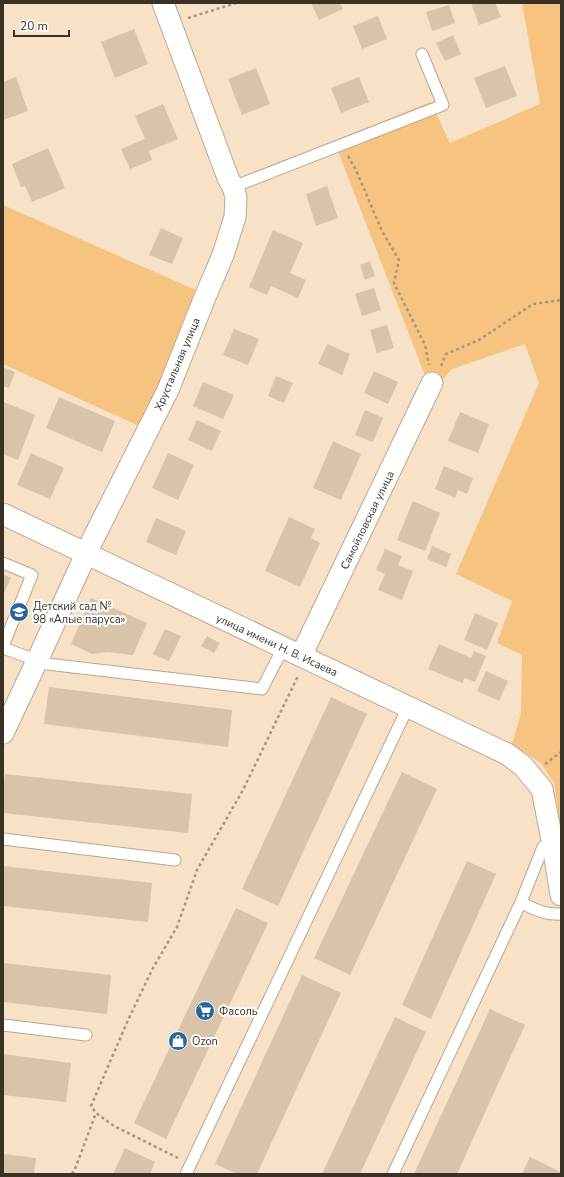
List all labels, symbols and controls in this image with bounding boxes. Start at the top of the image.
scale bar [14,12,69,38]
text: 20 m [20,18,48,34]
street label: Хрустальная улица [151,315,204,413]
street label: Самойловская улица [337,468,398,572]
place label: Детский сад № 98 «Алые паруса» [33,599,126,627]
school or university icon: Детский сад № 98 «Алые паруса» [8,601,30,623]
street label: улица имени Н. В. Исаева [214,611,340,680]
supermarket icon: Фасоль [194,1000,216,1022]
place label: Фасоль [219,1004,258,1019]
shop icon: Ozon [167,1030,189,1052]
place label: Ozon [192,1034,218,1049]

